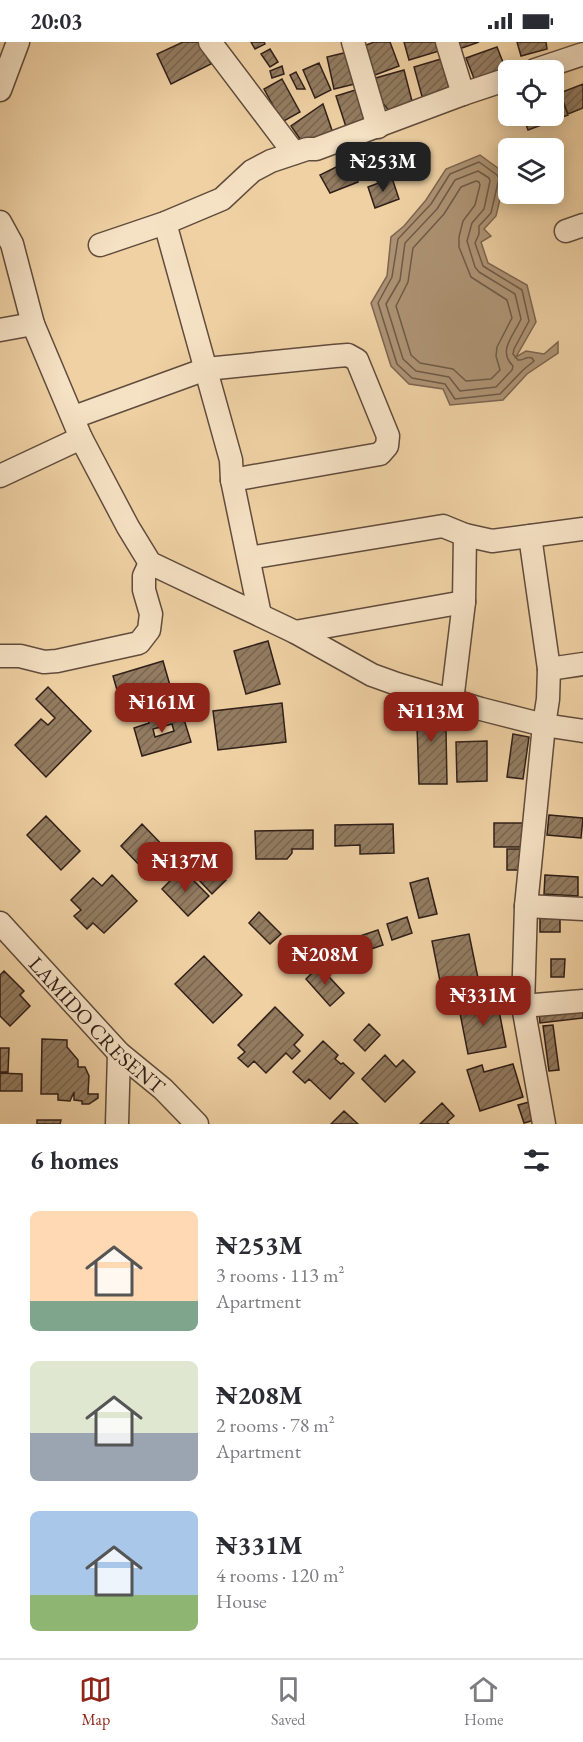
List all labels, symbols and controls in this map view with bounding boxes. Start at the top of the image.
text: 20:03 [30,7,83,36]
map controls [498,60,564,204]
button: locate [498,60,564,126]
button: layers [498,138,564,204]
pin: ₦253M [341,142,425,193]
text: ₦253M [350,148,416,174]
pin: ₦161M [120,683,204,734]
text: ₦161M [129,689,195,715]
pin: ₦113M [389,692,473,743]
text: ₦113M [398,698,464,724]
pin: ₦137M [143,842,227,893]
text: ₦137M [152,848,218,874]
pin: ₦208M [283,935,367,986]
text: ₦208M [292,941,358,967]
street label: LAMIDO CRESENT [23,950,172,1100]
pin: ₦331M [441,976,525,1027]
text: ₦331M [450,982,516,1008]
text: 6 homes [30,1143,119,1177]
icon: filters [520,1144,553,1177]
text: ₦253M [216,1228,303,1262]
icon: home [78,1235,150,1307]
text: 3 rooms · 113 m² [216,1262,344,1288]
text: Apartment [216,1288,301,1314]
text: ₦208M [216,1378,303,1412]
icon: home [78,1385,150,1457]
text: 2 rooms · 78 m² [216,1412,335,1438]
text: Apartment [216,1438,301,1464]
text: ₦331M [216,1528,303,1562]
icon: home [78,1535,150,1607]
text: 4 rooms · 120 m² [216,1562,344,1588]
text: House [216,1588,267,1614]
tab: Map [79,1673,112,1730]
tab: Saved [271,1673,305,1730]
tab: Home [464,1673,504,1730]

